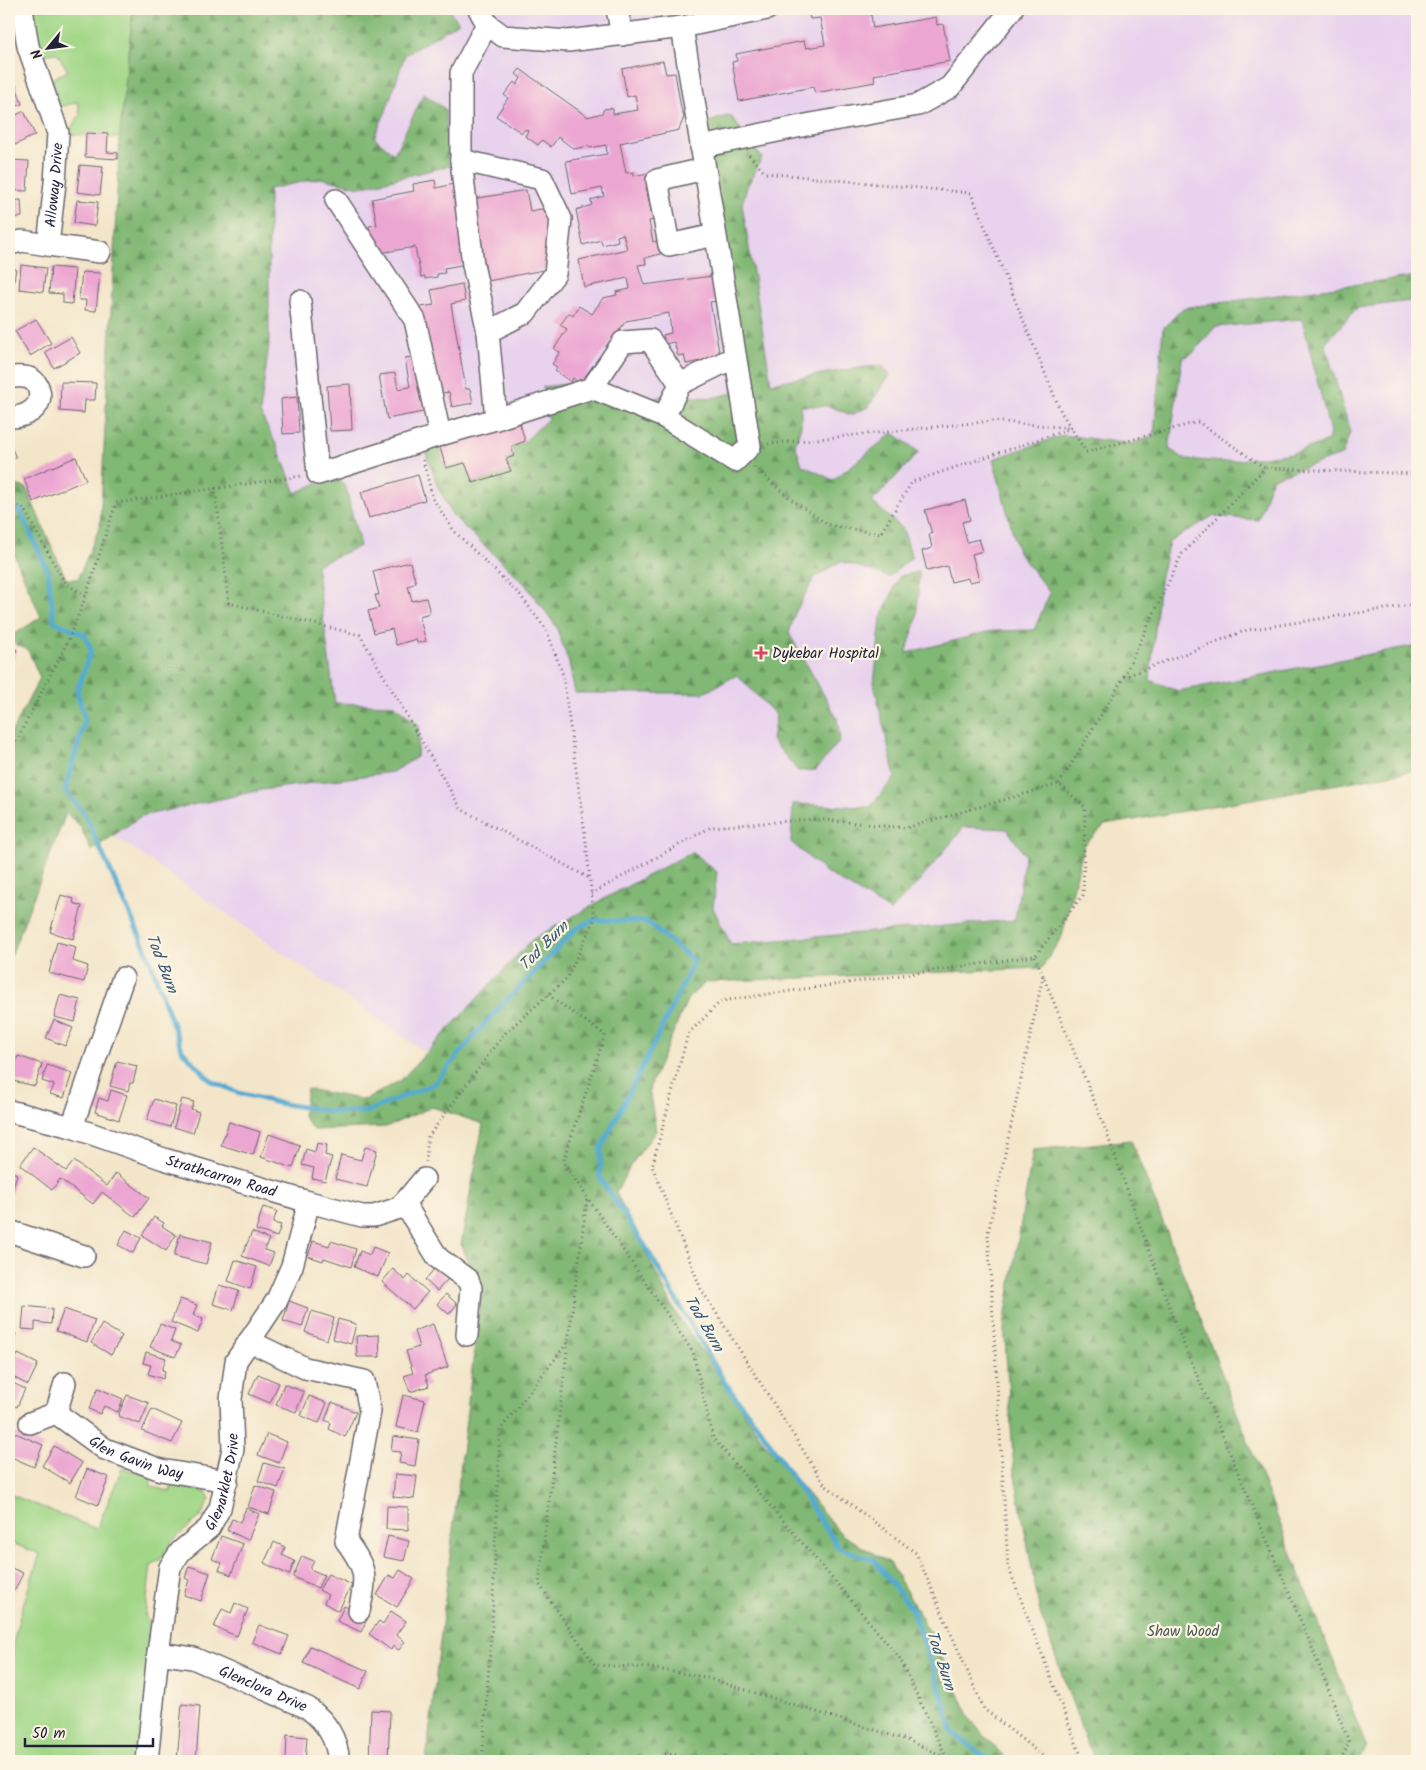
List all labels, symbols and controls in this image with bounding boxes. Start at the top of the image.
north arrow [22,22,72,72]
text: N [26,44,49,63]
street label: Alloway Drive [39,142,70,229]
place label: Dykebar Hospital [772,642,879,666]
marker: Dykebar Hospital [754,646,768,660]
water label: Tod Burn [513,914,576,977]
water label: Tod Burn [139,930,185,998]
street label: Strathcarron Road [163,1149,280,1205]
water label: Tod Burn [677,1291,731,1358]
street label: Glen Gavin Way [83,1430,186,1487]
street label: Glenarklet Drive [199,1432,246,1535]
park label: Shaw Wood [1147,1620,1219,1644]
water label: Tod Burn [919,1627,962,1695]
street label: Glenclora Drive [215,1660,311,1719]
scale bar [25,1715,152,1747]
text: 50 m [32,1722,66,1746]

